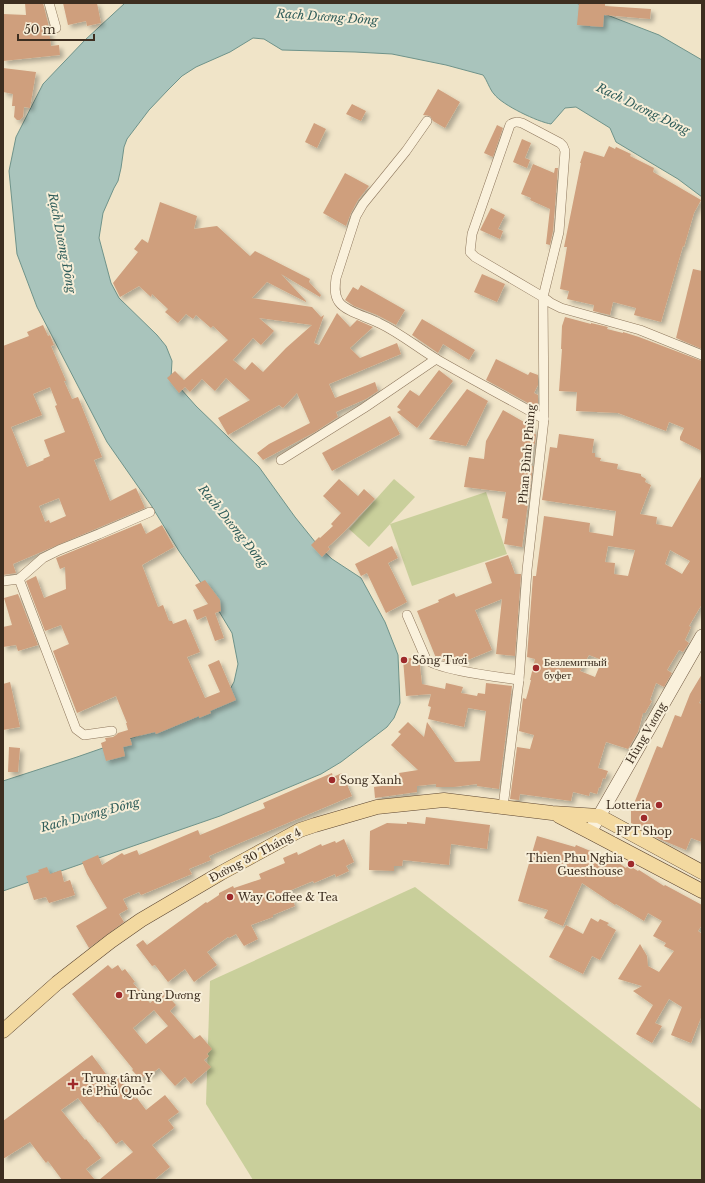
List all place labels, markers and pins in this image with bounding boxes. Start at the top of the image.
place label: Sống Tươi [412,653,468,667]
marker: Sống Tươi [399,655,409,665]
place label: Безлемитный буфет [544,655,607,682]
marker: Безлемитный буфет [531,663,541,673]
place label: Song Xanh [340,773,402,787]
marker: Song Xanh [327,775,337,785]
place label: Lotteria [606,798,652,812]
marker: Lotteria [654,800,664,810]
marker: FPT Shop [639,813,649,823]
place label: FPT Shop [616,824,672,838]
place label: Thien Phu Nghia Guesthouse [527,851,624,878]
marker: Thien Phu Nghia Guesthouse [626,859,636,869]
place label: Way Coffee & Tea [237,890,339,904]
marker: Way Coffee & Tea [225,892,235,902]
place label: Trùng Dương [127,988,201,1002]
marker: Trùng Dương [114,990,124,1000]
place label: Trung tâm Y tế Phú Quốc [82,1071,154,1098]
marker: Trung tâm Y tế Phú Quốc [67,1078,79,1090]

